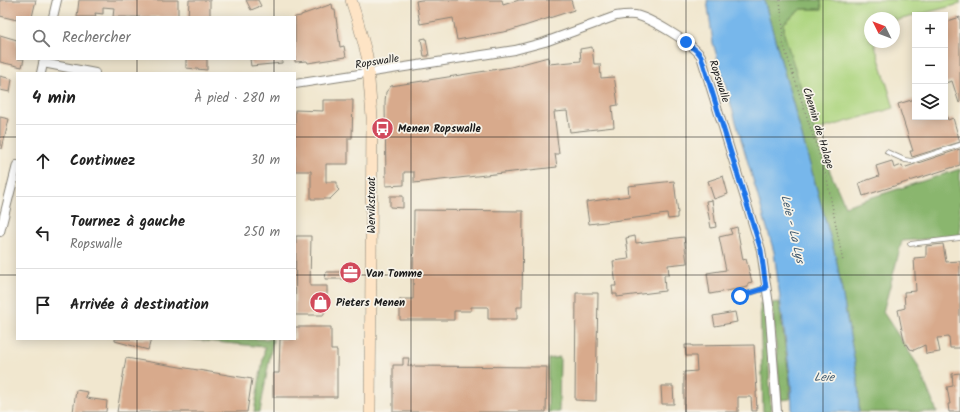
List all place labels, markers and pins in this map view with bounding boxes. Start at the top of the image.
bus stop icon: Menen Ropswalle [369,115,395,141]
place label: Menen Ropswalle [398,120,481,138]
office icon: Van Tomme [338,260,364,286]
place label: Van Tomme [366,265,423,283]
shop icon: Pieters Menen [307,289,333,315]
place label: Pieters Menen [336,294,405,312]

